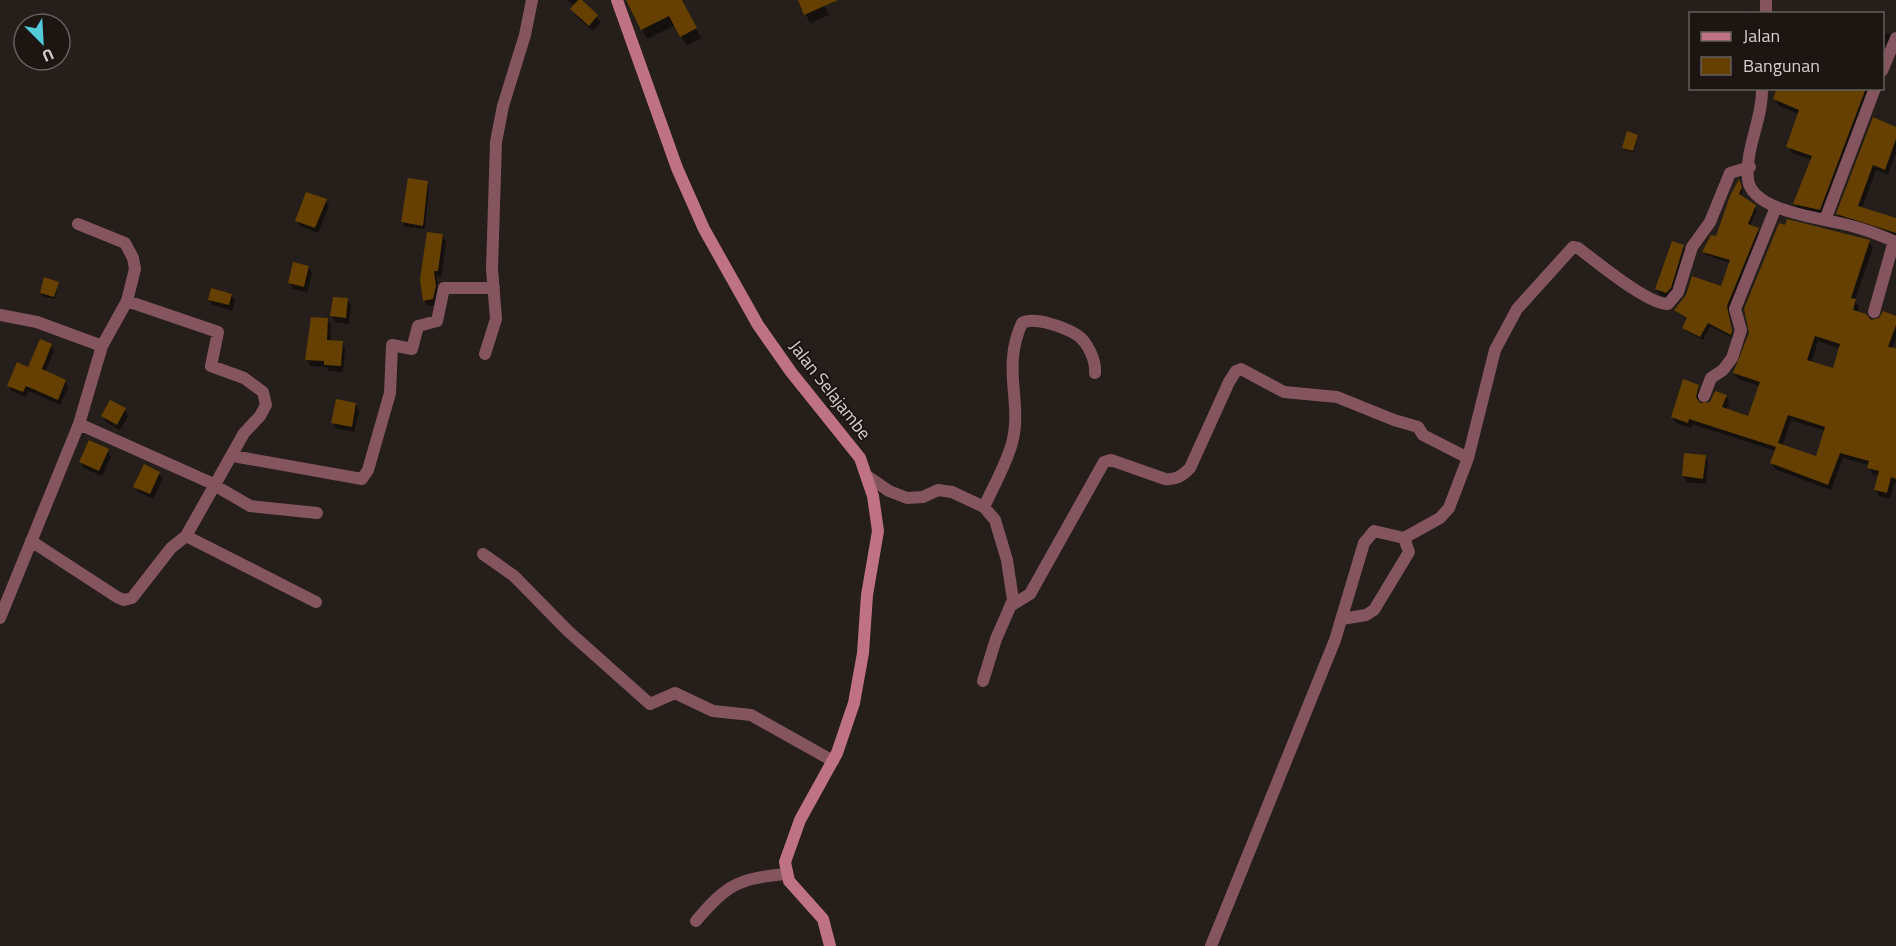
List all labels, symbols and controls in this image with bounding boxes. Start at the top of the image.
north arrow [12,12,72,72]
legend [1689,12,1884,90]
text: Jalan [1743,22,1780,49]
text: U [38,43,58,69]
text: Bangunan [1743,52,1820,79]
street label: Jalan Selajambe [783,334,878,445]

